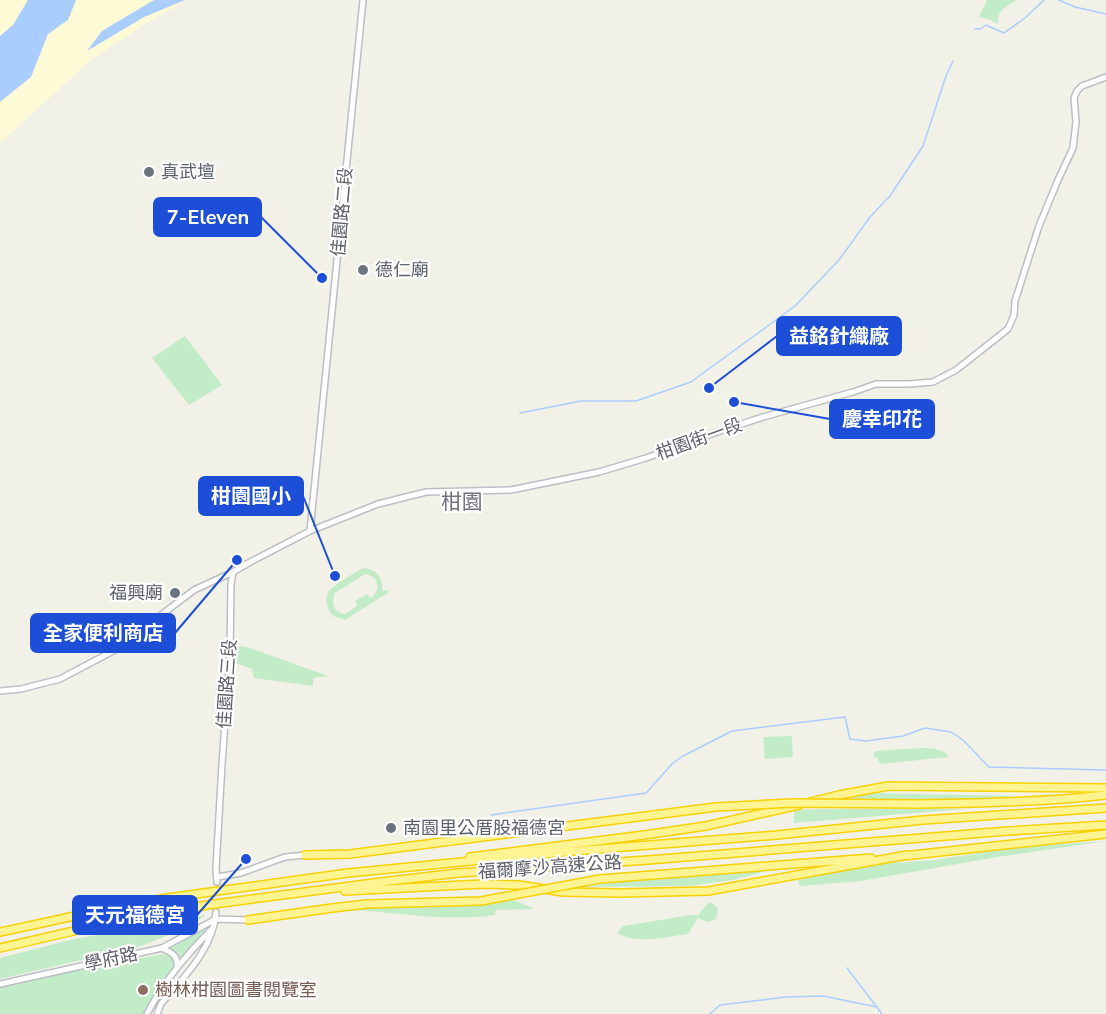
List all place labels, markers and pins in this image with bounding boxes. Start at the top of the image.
place label: 真武壇 [161,160,215,184]
marker: 真武壇 [142,165,156,179]
callout: 7-Eleven [154,198,261,236]
place label: 德仁廟 [375,258,429,282]
marker: 德仁廟 [356,263,370,277]
callout: 益銘針織廠 [777,317,901,355]
callout: 慶幸印花 [830,400,934,438]
callout: 柑園國小 [199,477,303,515]
place label: 福興廟 [109,581,163,605]
marker: 福興廟 [168,586,182,600]
callout: 全家便利商店 [31,614,175,652]
place label: 南園里公厝股福德宮 [403,816,565,840]
marker: 南園里公厝股福德宮 [384,821,398,835]
callout: 天元福德宮 [73,896,197,934]
place label: 樹林柑園圖書閱覽室 [155,978,317,1002]
marker: 樹林柑園圖書閱覽室 [136,983,150,997]

